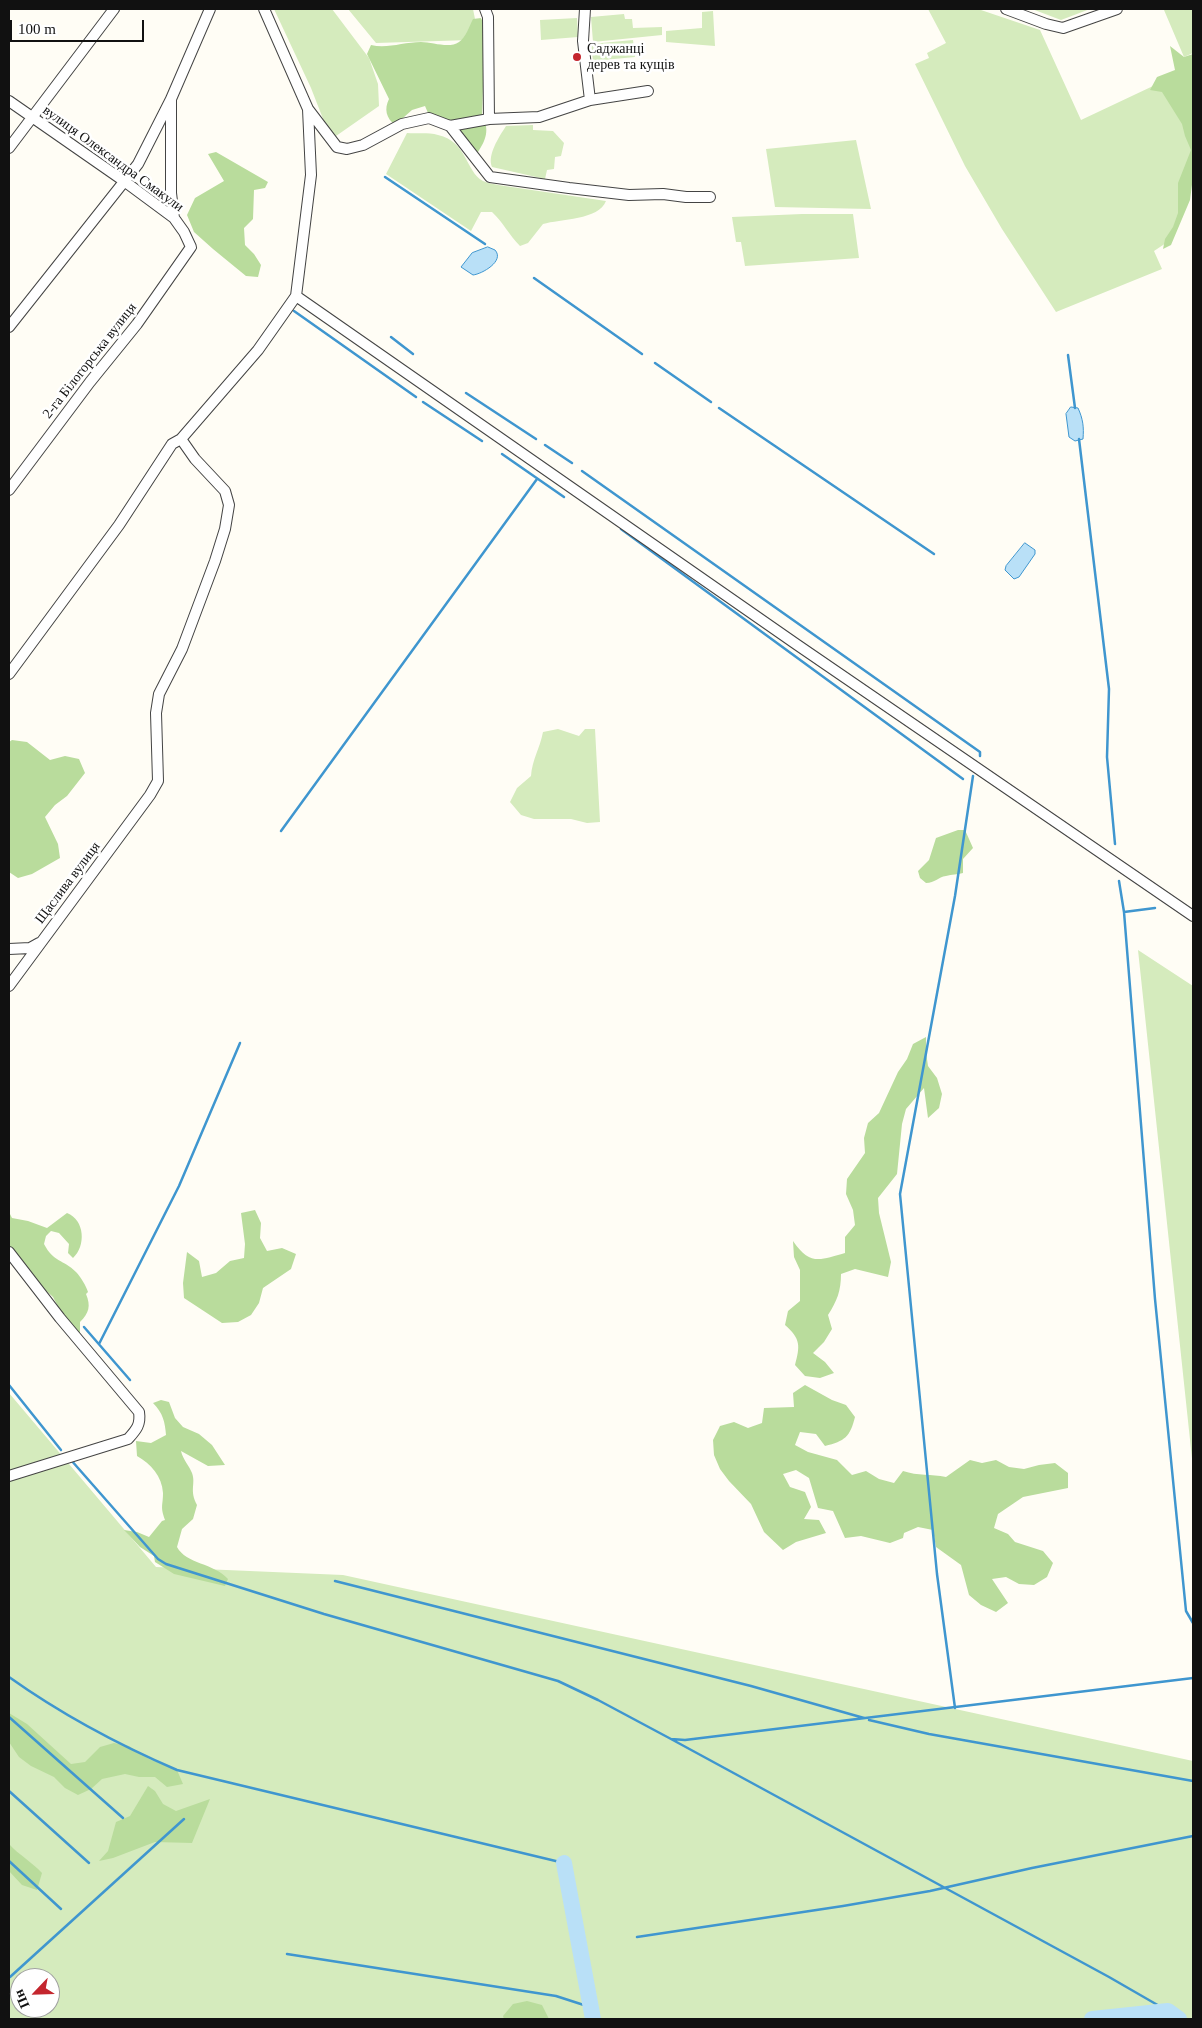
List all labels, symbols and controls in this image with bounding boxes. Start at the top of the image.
scale bar [12,10,146,42]
text: 100 m [18,21,56,37]
place label: Саджанці дерев та кущів [587,41,675,74]
marker: Саджанці дерев та кущів [571,51,583,63]
street label: вулиця Олександра Смакули [39,102,187,216]
street label: 2-га Білогорська вулиця [40,300,140,422]
street label: Щаслива вулиця [32,839,104,927]
north arrow [10,1968,60,2018]
text: Пн [11,1987,32,2011]

